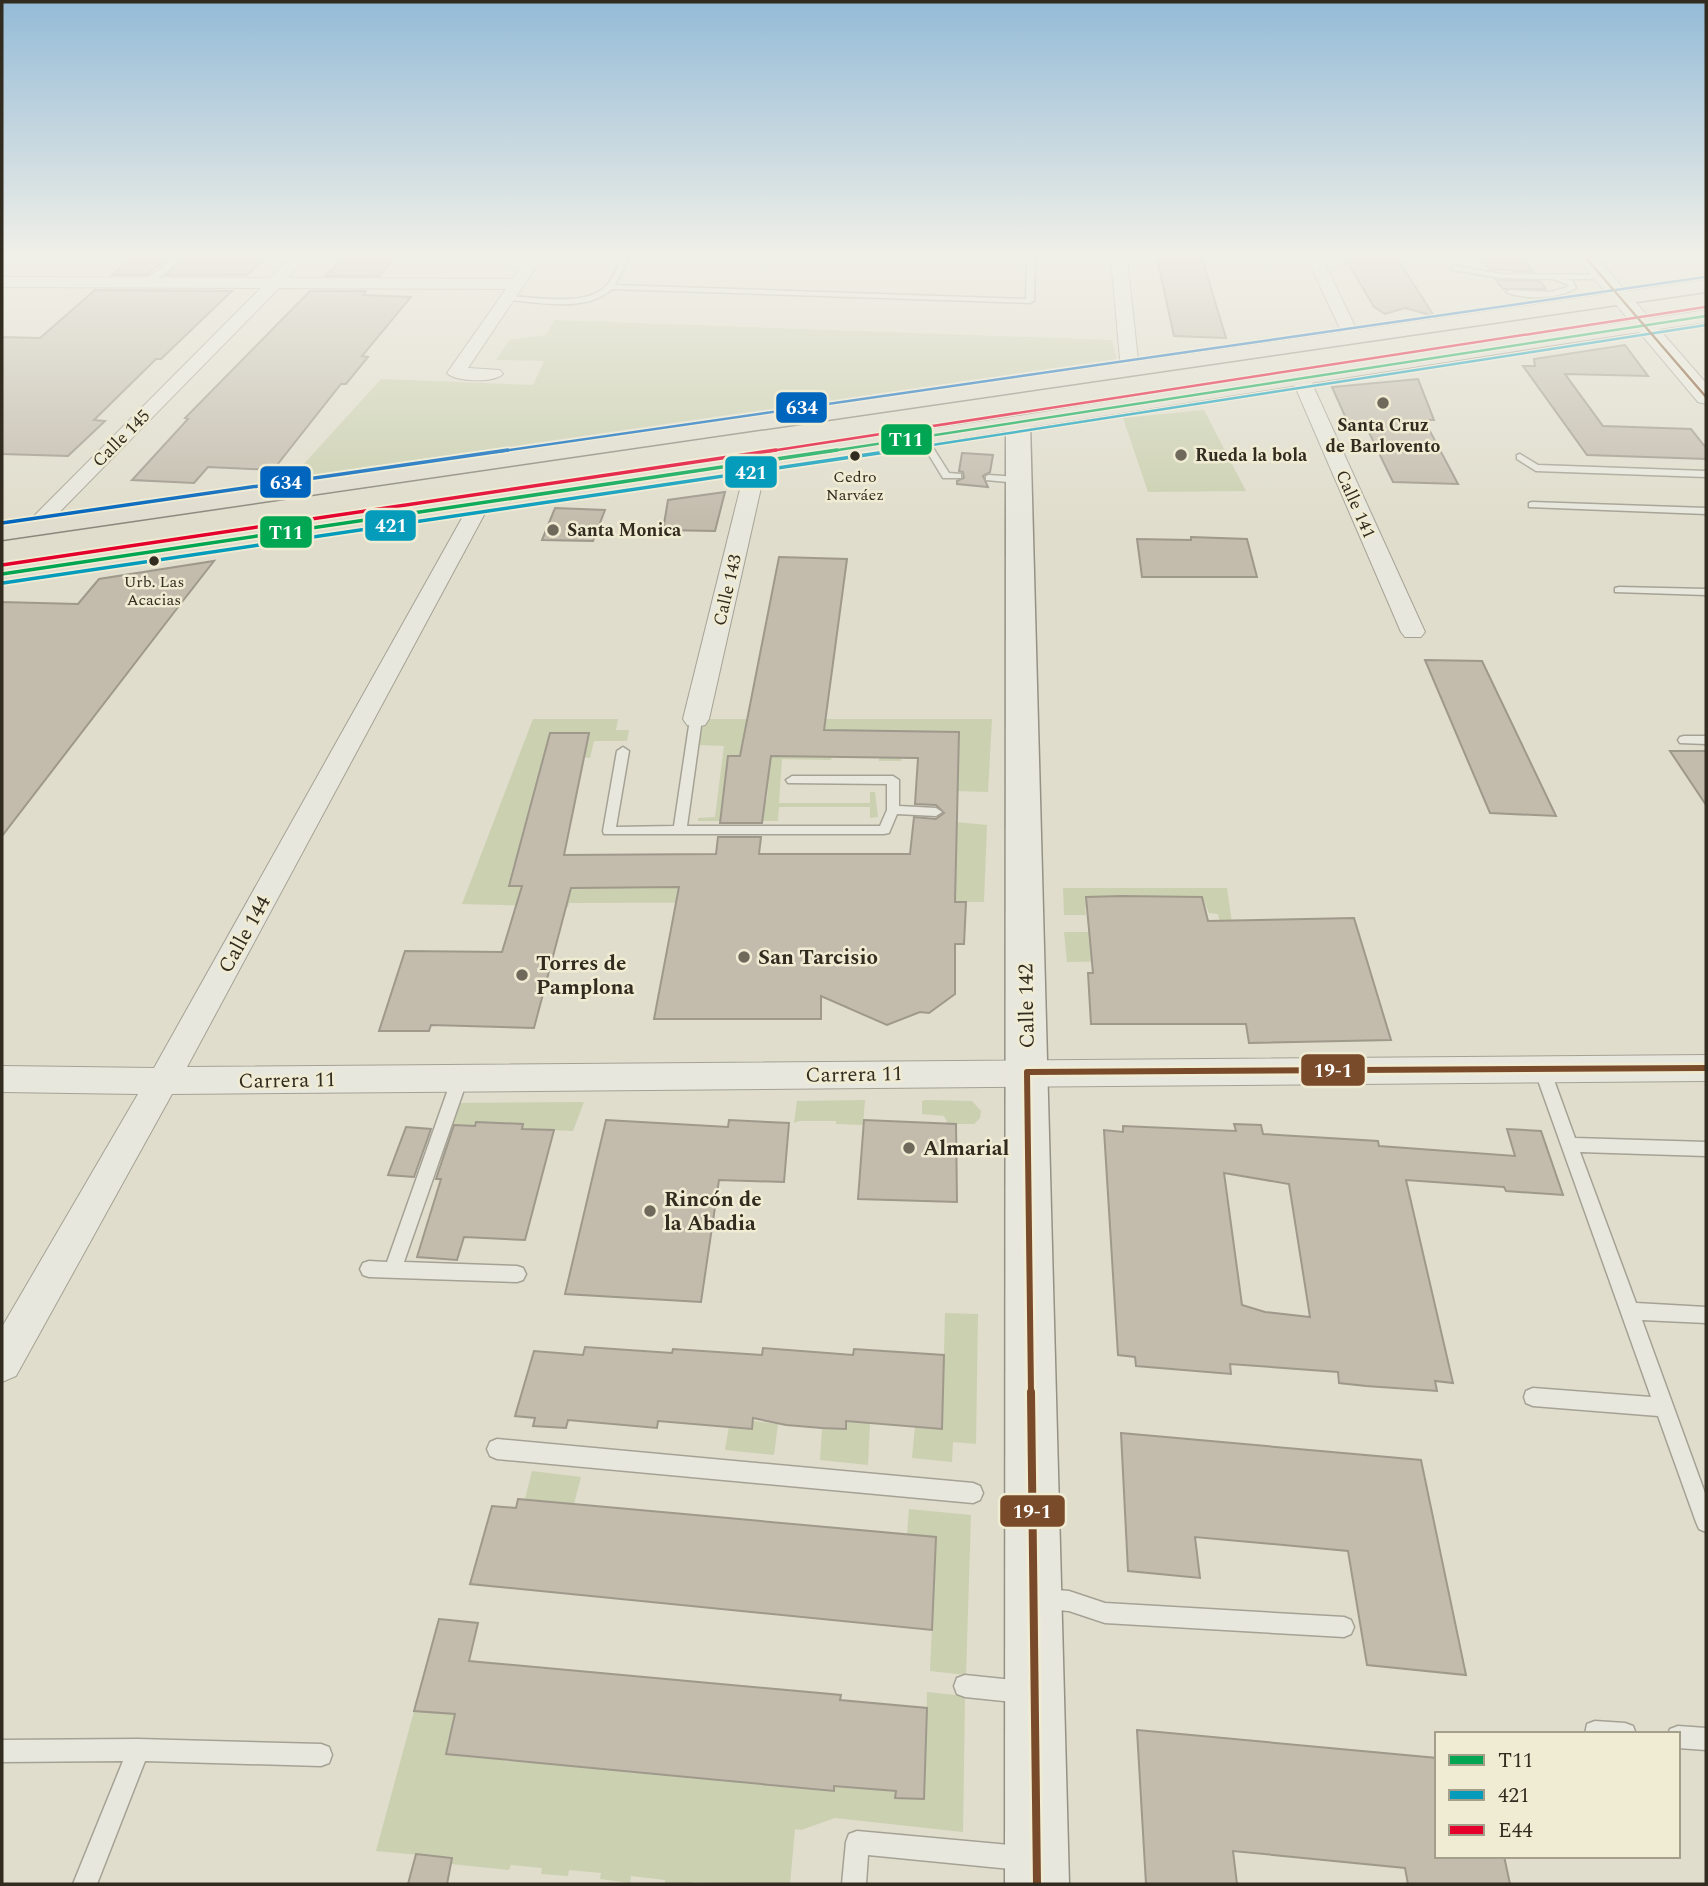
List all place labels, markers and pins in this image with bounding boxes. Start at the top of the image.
marker: Santa Cruz de Barlovento [1375,395,1391,411]
place label: Santa Cruz de Barlovento [1326,412,1441,460]
place label: Rueda la bola [1195,442,1308,469]
marker: Rueda la bola [1173,447,1189,463]
marker: Cedro Narváez [848,449,862,463]
place label: Cedro Narváez [826,465,884,507]
place label: Santa Monica [567,517,682,544]
marker: Santa Monica [545,522,561,538]
marker: Urb. Las Acacias [147,554,161,568]
place label: Urb. Las Acacias [124,570,184,612]
place label: San Tarcisio [758,942,878,974]
place label: Torres de Pamplona [536,948,634,1004]
marker: San Tarcisio [736,949,752,965]
marker: Torres de Pamplona [514,967,530,983]
place label: Almarial [923,1133,1009,1165]
marker: Almarial [901,1140,917,1156]
place label: Rincón de la Abadia [664,1184,762,1240]
marker: Rincón de la Abadia [642,1203,658,1219]

